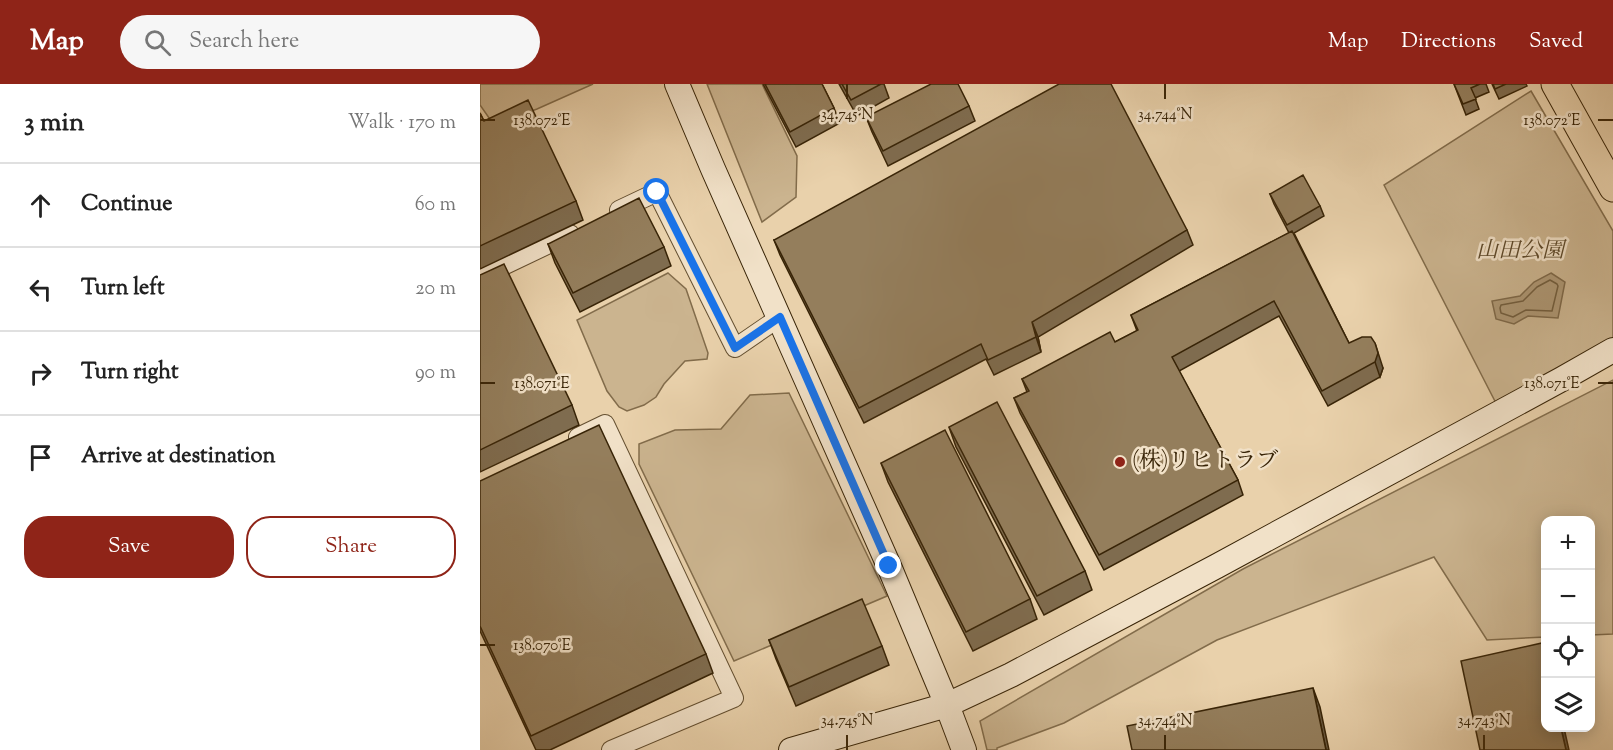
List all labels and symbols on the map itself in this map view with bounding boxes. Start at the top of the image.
text: 34.745°N [821,105,873,126]
text: 34.744°N [1138,105,1192,126]
text: 138.072°E [514,111,570,132]
text: 138.072°E [1524,111,1580,132]
route start [643,178,669,204]
park label: 山田公園 [1476,236,1567,268]
text: 138.071°E [514,374,570,395]
text: 138.071°E [1524,374,1580,395]
place label: (株)リヒトラブ [1132,446,1278,478]
marker: (株)リヒトラブ [1113,455,1127,469]
route end [875,552,901,578]
text: 138.070°E [513,636,571,657]
text: 34.745°N [821,711,873,732]
text: 34.744°N [1138,711,1192,732]
text: 34.743°N [1457,711,1511,732]

